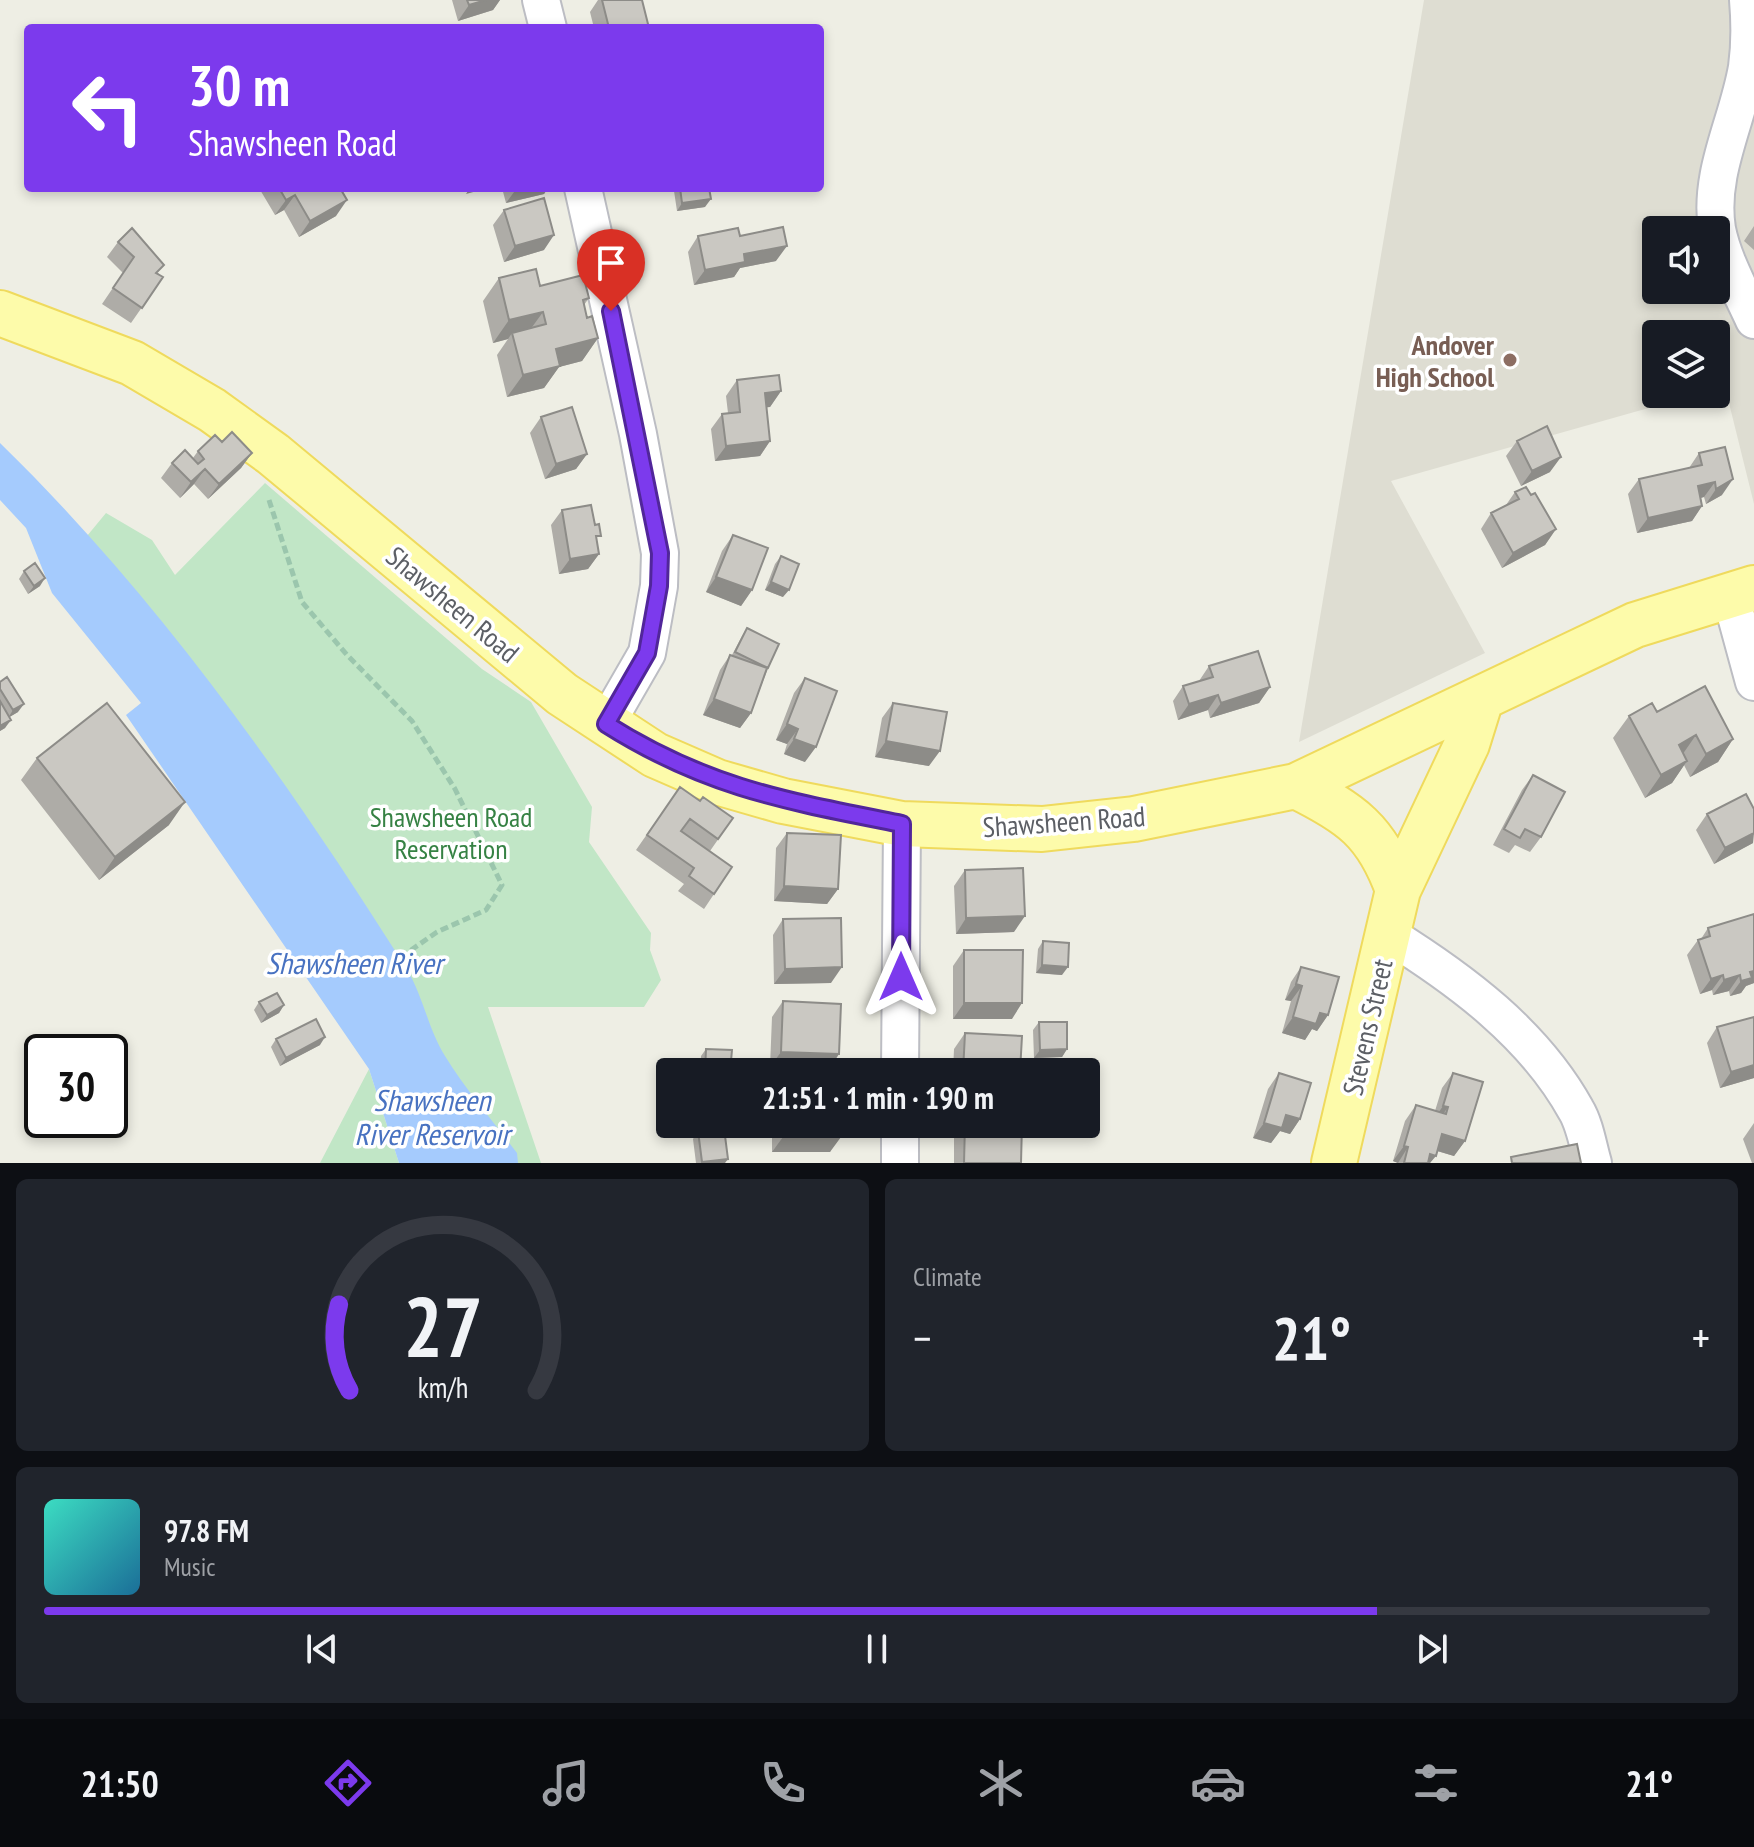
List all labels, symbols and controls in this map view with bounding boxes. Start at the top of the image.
text: 30 m [188,49,290,121]
icon: left [56,56,160,160]
text: Shawsheen Road [188,119,397,166]
map controls [1642,216,1730,408]
button: sound [1642,216,1730,304]
pin [577,229,645,311]
icon: arrive [589,241,633,285]
button: layers [1642,320,1730,408]
place label: Andover High School [1376,326,1495,395]
marker: Andover High School [1501,351,1519,369]
street label: Shawsheen Road [379,538,527,670]
street label: Shawsheen Road [982,797,1146,845]
park label: Shawsheen Road Reservation [370,798,532,867]
position arrow [859,935,943,1019]
water label: Shawsheen River [266,943,446,982]
street label: Stevens Street [1333,955,1401,1099]
speed limit sign: 30 [24,1034,128,1138]
text: 21:51 · 1 min · 190 m [762,1078,994,1117]
water label: Shawsheen River Reservoir [354,1080,513,1153]
text: Climate [913,1260,982,1293]
text: 27 [403,1272,482,1380]
text: 21° [1272,1299,1351,1377]
text: − [913,1309,931,1366]
text: + [1692,1309,1710,1366]
text: km/h [417,1369,468,1406]
text: 97.8 FM [164,1511,249,1550]
text: Music [164,1550,216,1583]
icon: previous [300,1627,344,1671]
icon: pause [855,1627,899,1671]
icon: next [1410,1627,1454,1671]
icon: directions [320,1755,376,1811]
icon: music [538,1755,594,1811]
icon: phone [755,1755,811,1811]
icon: climate [973,1755,1029,1811]
icon: car [1190,1755,1246,1811]
icon: filters [1408,1755,1464,1811]
text: 21:50 [81,1760,159,1807]
text: 21° [1626,1760,1673,1807]

